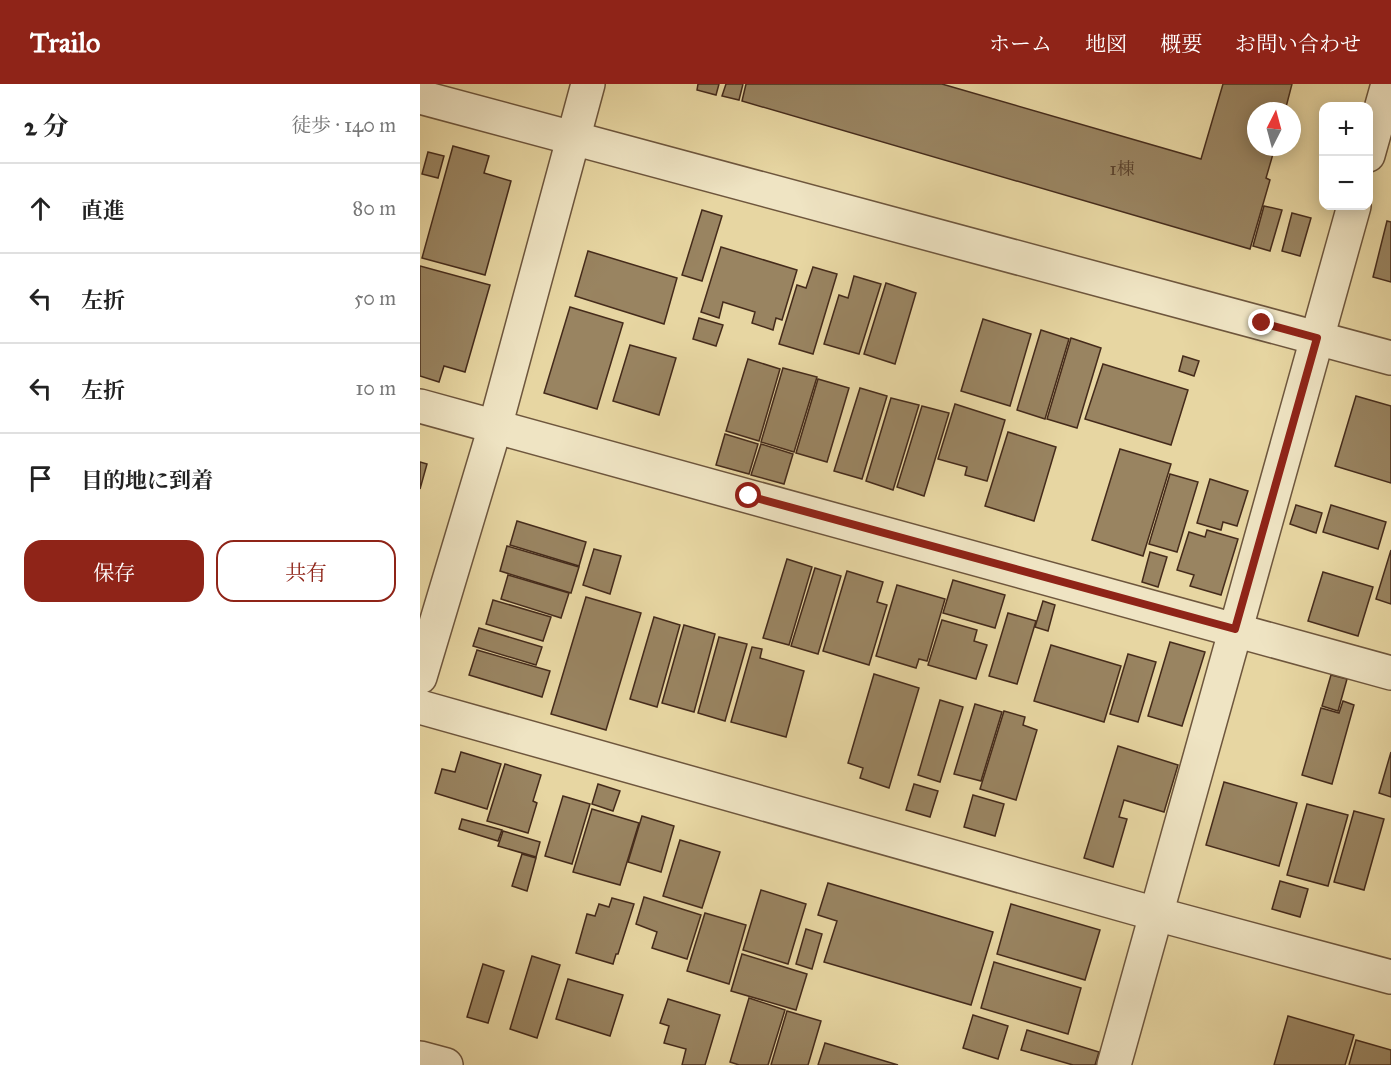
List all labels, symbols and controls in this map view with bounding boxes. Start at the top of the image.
text: Trailo [30,25,100,60]
text: ホーム [989,31,1052,57]
text: 地図 [1085,31,1127,57]
text: 概要 [1160,31,1202,57]
text: お問い合わせ [1235,31,1361,57]
north arrow [1247,102,1301,156]
map controls [1319,102,1373,210]
button: + [1319,102,1373,156]
text: 2 分 [24,110,68,142]
text: 徒歩 · 140 m [291,113,396,137]
button: − [1319,156,1373,210]
house number: 1棟 [1109,158,1135,180]
icon: ahead [24,192,57,225]
text: 80 m [353,196,396,220]
text: 直進 [81,197,125,224]
icon: left [24,282,57,315]
text: 50 m [354,286,396,310]
text: 左折 [81,287,125,314]
route end [1248,309,1274,335]
icon: left [24,372,57,405]
text: 10 m [355,376,396,400]
text: 左折 [81,377,125,404]
icon: arrive [24,462,57,495]
text: 目的地に到着 [81,467,213,494]
route start [735,482,761,508]
button: 保存 [24,540,204,602]
button: 共有 [216,540,396,602]

